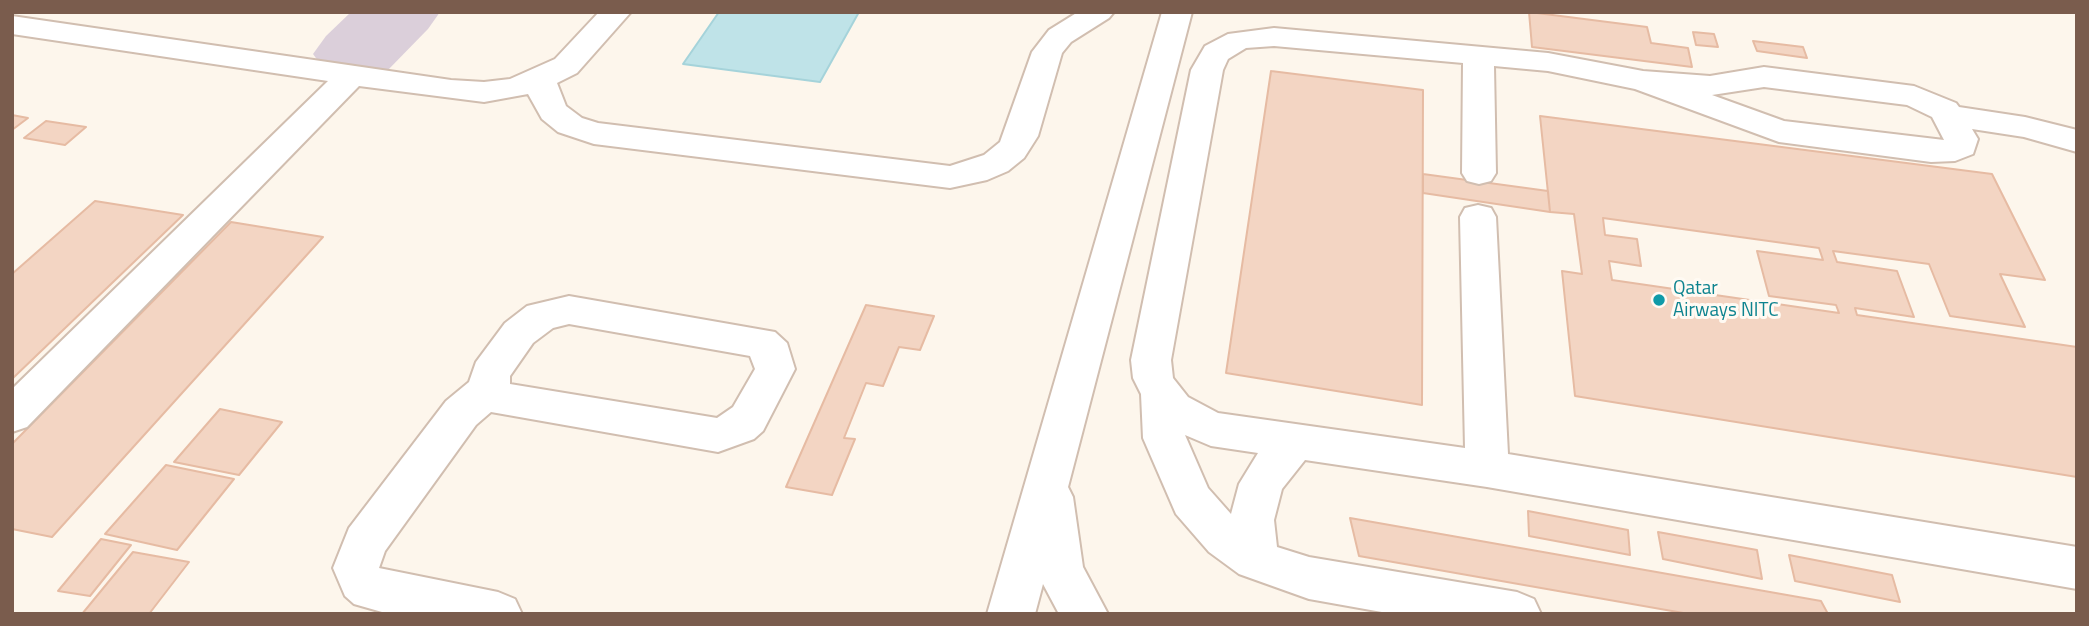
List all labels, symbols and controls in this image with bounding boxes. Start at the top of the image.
place label: Qatar Airways NITC [1673,278,1779,322]
marker: Qatar Airways NITC [1651,292,1667,308]

